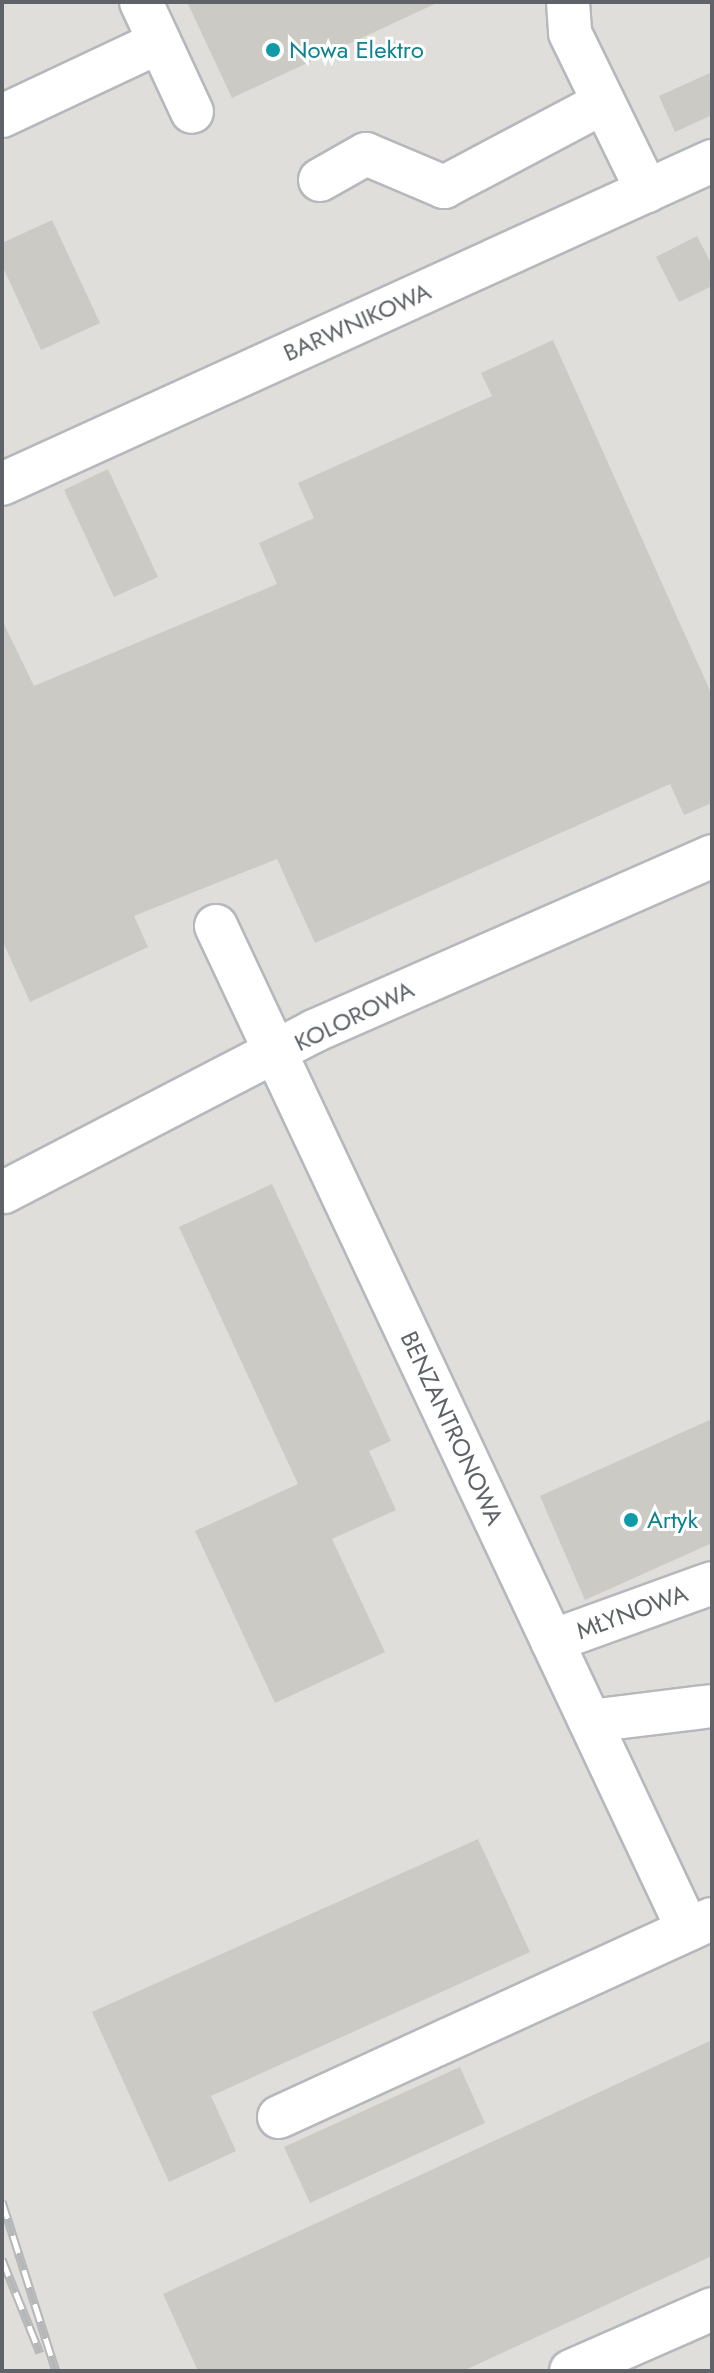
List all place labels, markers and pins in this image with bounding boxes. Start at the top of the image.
place label: Nowa Elektro [289,36,424,64]
marker: Nowa Elektro [264,41,282,59]
place label: Artyk [647,1506,698,1534]
marker: Artyk [622,1511,640,1529]

